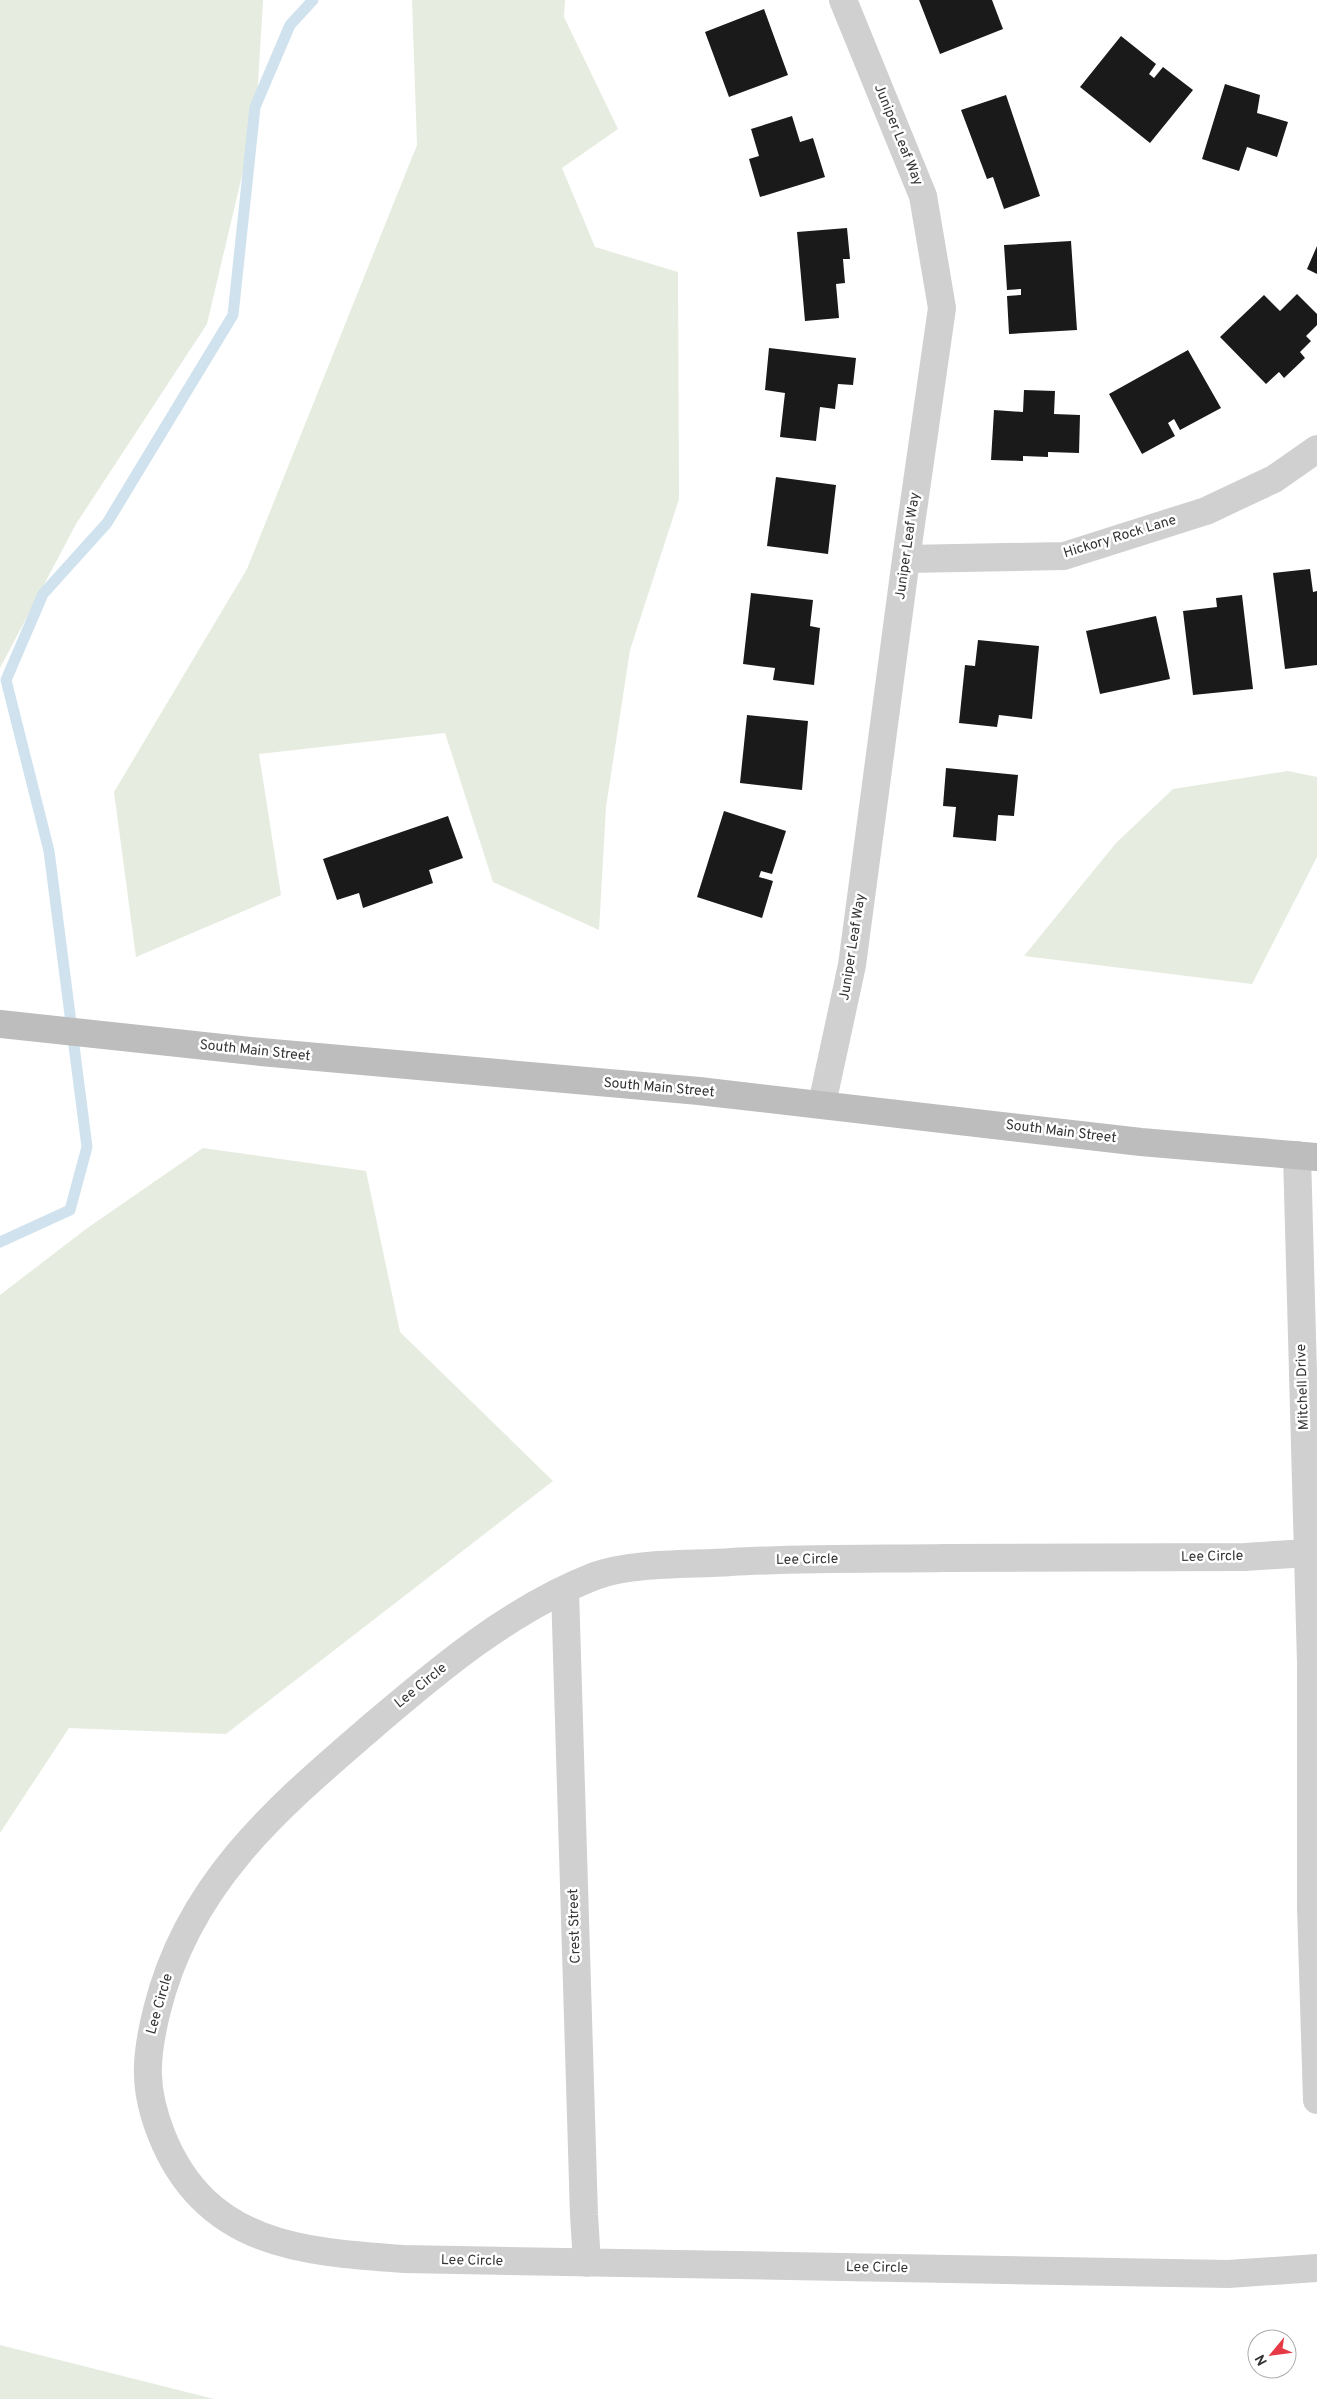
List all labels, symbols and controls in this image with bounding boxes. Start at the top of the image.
street label: Juniper Leaf Way [870,82,926,188]
street label: Juniper Leaf Way [892,491,924,601]
street label: Hickory Rock Lane [1062,512,1178,562]
street label: Juniper Leaf Way [836,892,870,1002]
street label: South Main Street [199,1037,311,1065]
street label: South Main Street [603,1075,715,1101]
street label: South Main Street [1005,1117,1117,1147]
street label: Mitchell Drive [1293,1344,1313,1430]
street label: Lee Circle [1181,1548,1243,1566]
street label: Lee Circle [776,1551,838,1569]
street label: Lee Circle [391,1660,451,1712]
street label: Crest Street [565,1888,585,1964]
street label: Lee Circle [143,1972,177,2036]
street label: Lee Circle [441,2252,503,2270]
street label: Lee Circle [846,2259,908,2277]
north arrow [1247,2329,1297,2379]
text: N [1252,2351,1272,2368]

